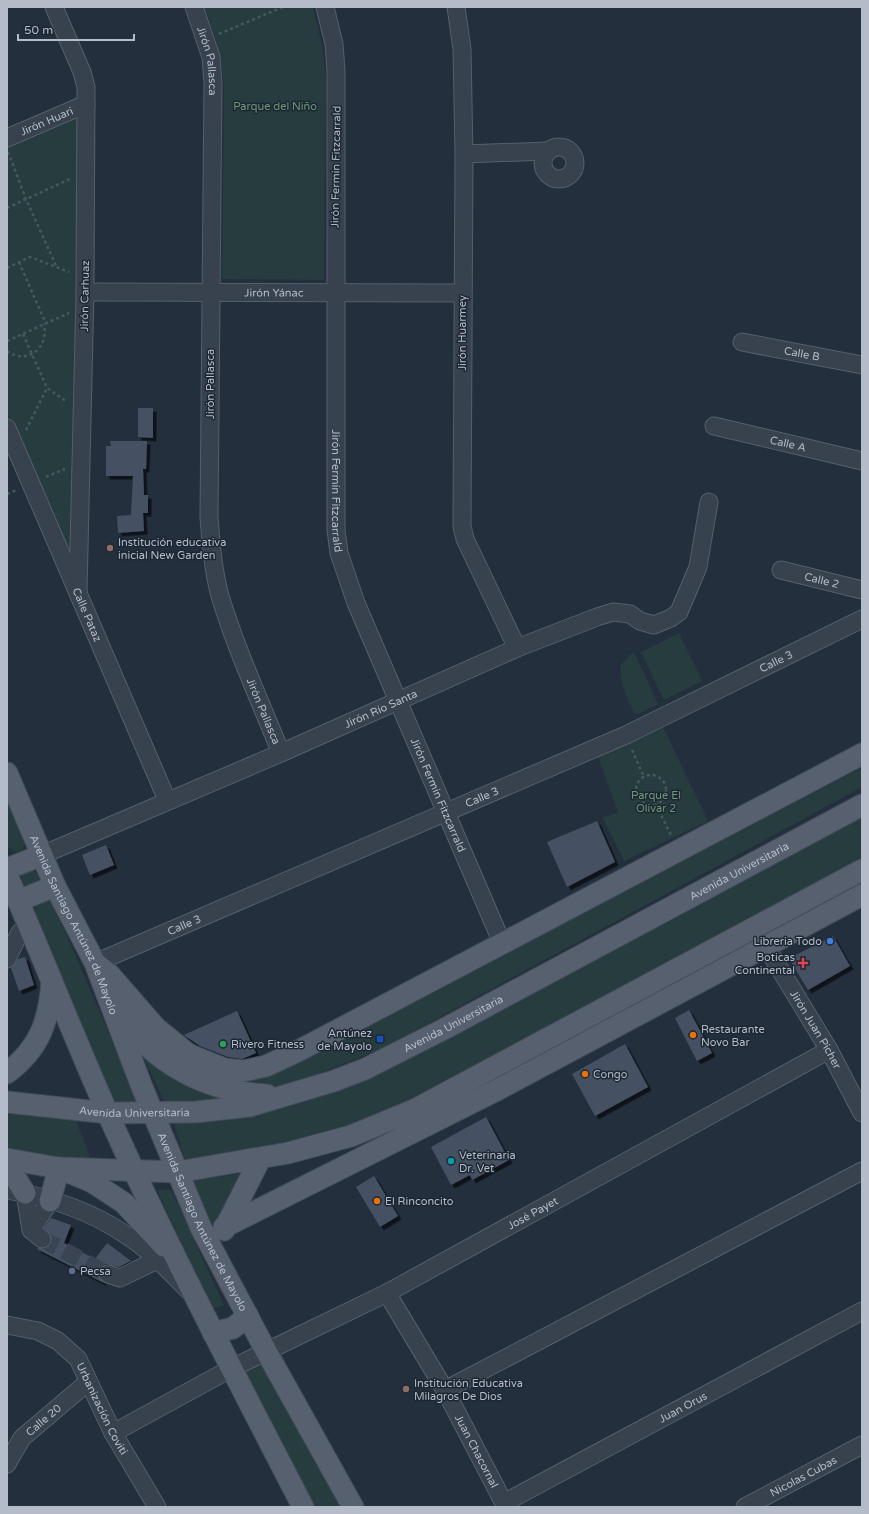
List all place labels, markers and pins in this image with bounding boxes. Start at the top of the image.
place label: Institución educativa inicial New Garden [118,536,226,562]
marker: Institución educativa inicial New Garden [105,543,115,553]
place label: Libreria Todo [753,935,822,948]
marker: Libreria Todo [825,936,835,946]
place label: Boticas Continental [735,951,795,977]
marker: Boticas Continental [798,958,808,968]
place label: Restaurante Novo Bar [701,1023,765,1049]
place label: Antúnez de Mayolo [317,1027,373,1053]
marker: Restaurante Novo Bar [688,1030,698,1040]
marker: Antúnez de Mayolo [375,1034,385,1044]
place label: Rivero Fitness [231,1038,304,1051]
marker: Rivero Fitness [218,1039,228,1049]
place label: Congo [593,1068,628,1081]
marker: Congo [580,1069,590,1079]
place label: Veterinaria Dr. Vet [459,1149,516,1175]
marker: Veterinaria Dr. Vet [446,1156,456,1166]
place label: El Rinconcito [385,1195,454,1208]
marker: El Rinconcito [372,1196,382,1206]
place label: Pecsa [80,1265,111,1278]
marker: Pecsa [67,1266,77,1276]
place label: Institución Educativa Milagros De Dios [414,1377,523,1403]
marker: Institución Educativa Milagros De Dios [401,1384,411,1394]

